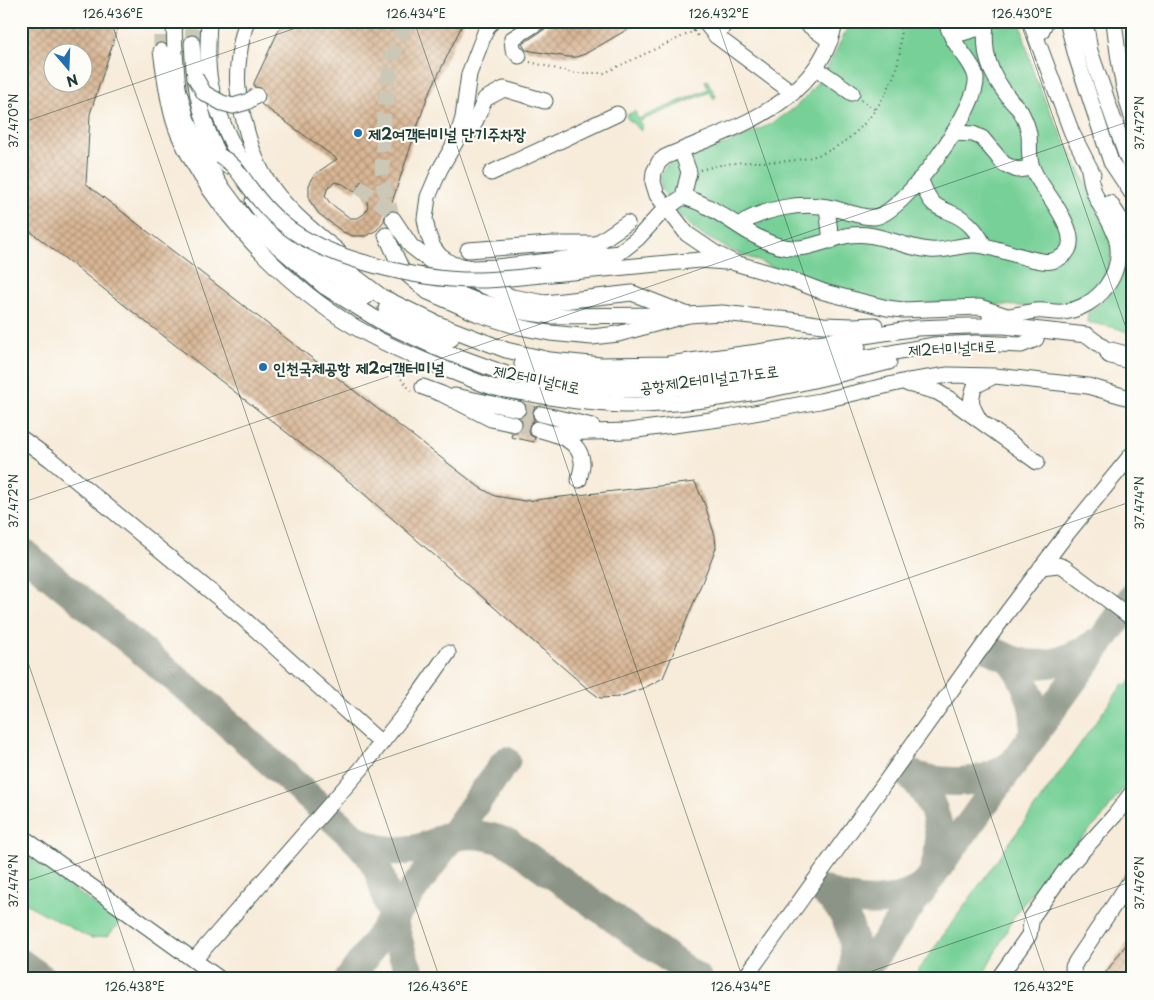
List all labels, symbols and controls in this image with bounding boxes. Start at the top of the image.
text: 126.436°E [83,4,143,22]
text: 126.434°E [386,4,446,22]
text: 126.432°E [689,4,749,22]
text: 126.430°E [991,4,1053,22]
north arrow [42,42,92,92]
text: N [64,69,81,92]
text: 37.470°N [4,94,22,148]
text: 37.472°N [1130,96,1148,150]
place label: 제2여객터미널 단기주차장 [368,121,526,145]
marker: 제2여객터미널 단기주차장 [352,127,364,139]
street label: 제2터미널대로 [907,333,997,361]
place label: 인천국제공항 제2여객터미널 [273,355,445,379]
street label: 제2터미널대로 [491,357,583,399]
street label: 공항제2터미널고가도로 [638,358,780,398]
marker: 인천국제공항 제2여객터미널 [257,361,269,373]
text: 37.472°N [4,474,22,528]
text: 37.474°N [1130,476,1148,530]
text: 37.474°N [4,854,22,908]
text: 37.476°N [1130,856,1148,910]
text: 126.438°E [105,977,165,995]
text: 126.436°E [408,977,468,995]
text: 126.434°E [711,977,771,995]
text: 126.432°E [1014,977,1074,995]

